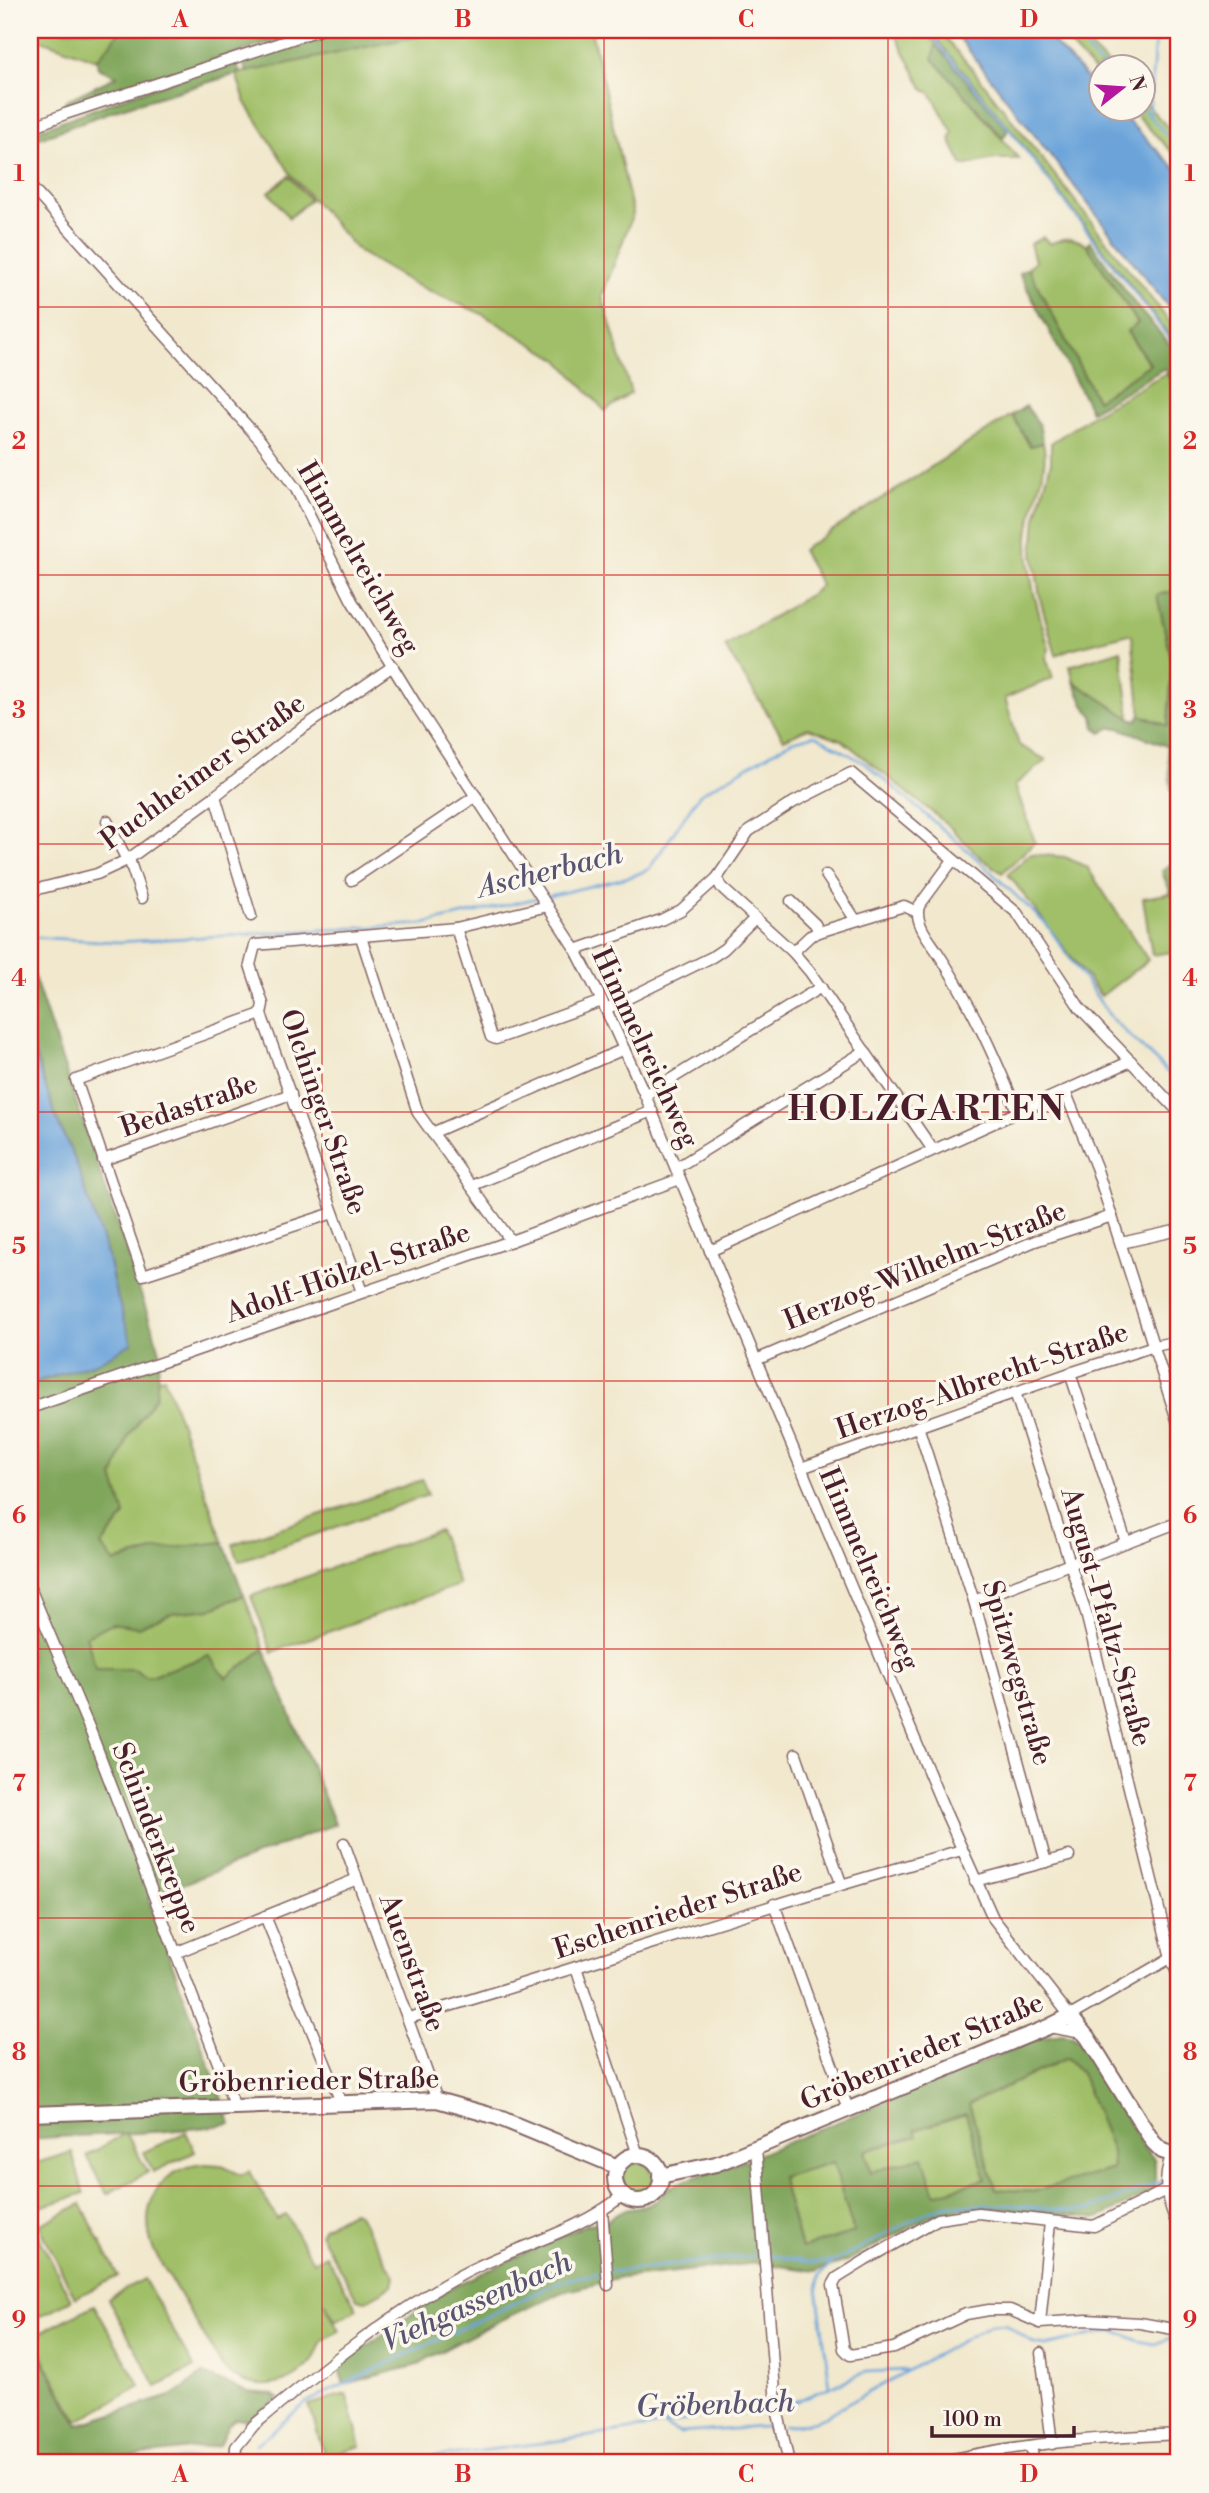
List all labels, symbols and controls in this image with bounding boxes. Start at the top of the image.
text: A [171,6,189,34]
text: B [454,6,472,34]
text: C [738,6,754,34]
text: D [1020,6,1038,34]
north arrow [1086,52,1156,122]
text: N [1124,73,1151,94]
text: 1 [13,160,25,188]
text: 1 [1184,160,1196,188]
text: 2 [12,428,26,456]
text: 2 [1183,428,1197,456]
street label: Himmelreichweg [289,455,428,661]
street label: Puchheimer Straße [94,686,312,858]
text: 3 [12,697,26,725]
text: 3 [1183,697,1197,725]
water label: Ascherbach [471,835,627,908]
street label: Himmelreichweg [583,942,707,1154]
text: 4 [11,965,27,993]
text: 4 [1182,965,1198,993]
street label: Olchinger Straße [271,1005,375,1219]
street label: Bedastraße [115,1066,262,1146]
district label: HOLZGARTEN [788,1088,1066,1131]
street label: Herzog-Wilhelm-Straße [779,1193,1071,1339]
street label: Adolf-Hölzel-Straße [220,1215,475,1332]
text: 5 [12,1233,26,1261]
text: 5 [1183,1233,1197,1261]
street label: Herzog-Albrecht-Straße [831,1314,1133,1448]
street label: Himmelreichweg [811,1462,928,1676]
street label: August-Pfaltz-Straße [1052,1483,1160,1750]
text: 6 [12,1502,26,1530]
text: 6 [1183,1502,1197,1530]
street label: Spitzwegstraße [974,1577,1060,1769]
street label: Schinderkreppe [104,1738,208,1938]
text: 7 [12,1770,26,1798]
text: 7 [1183,1770,1197,1798]
street label: Eschenrieder Straße [549,1854,807,1968]
street label: Auenstraße [371,1888,453,2037]
street label: Gröbenrieder Straße [795,1985,1049,2119]
text: 8 [12,2039,26,2067]
text: 8 [1183,2039,1197,2067]
street label: Gröbenrieder Straße [178,2061,440,2101]
water label: Viehgassenbach [376,2243,578,2361]
text: 9 [12,2307,26,2335]
text: 9 [1183,2307,1197,2335]
water label: Gröbenbach [635,2383,795,2427]
scale bar [932,2395,1074,2439]
text: 100 m [943,2407,1002,2433]
text: A [171,2461,189,2489]
text: B [454,2461,472,2489]
text: C [738,2461,754,2489]
text: D [1020,2461,1038,2489]

